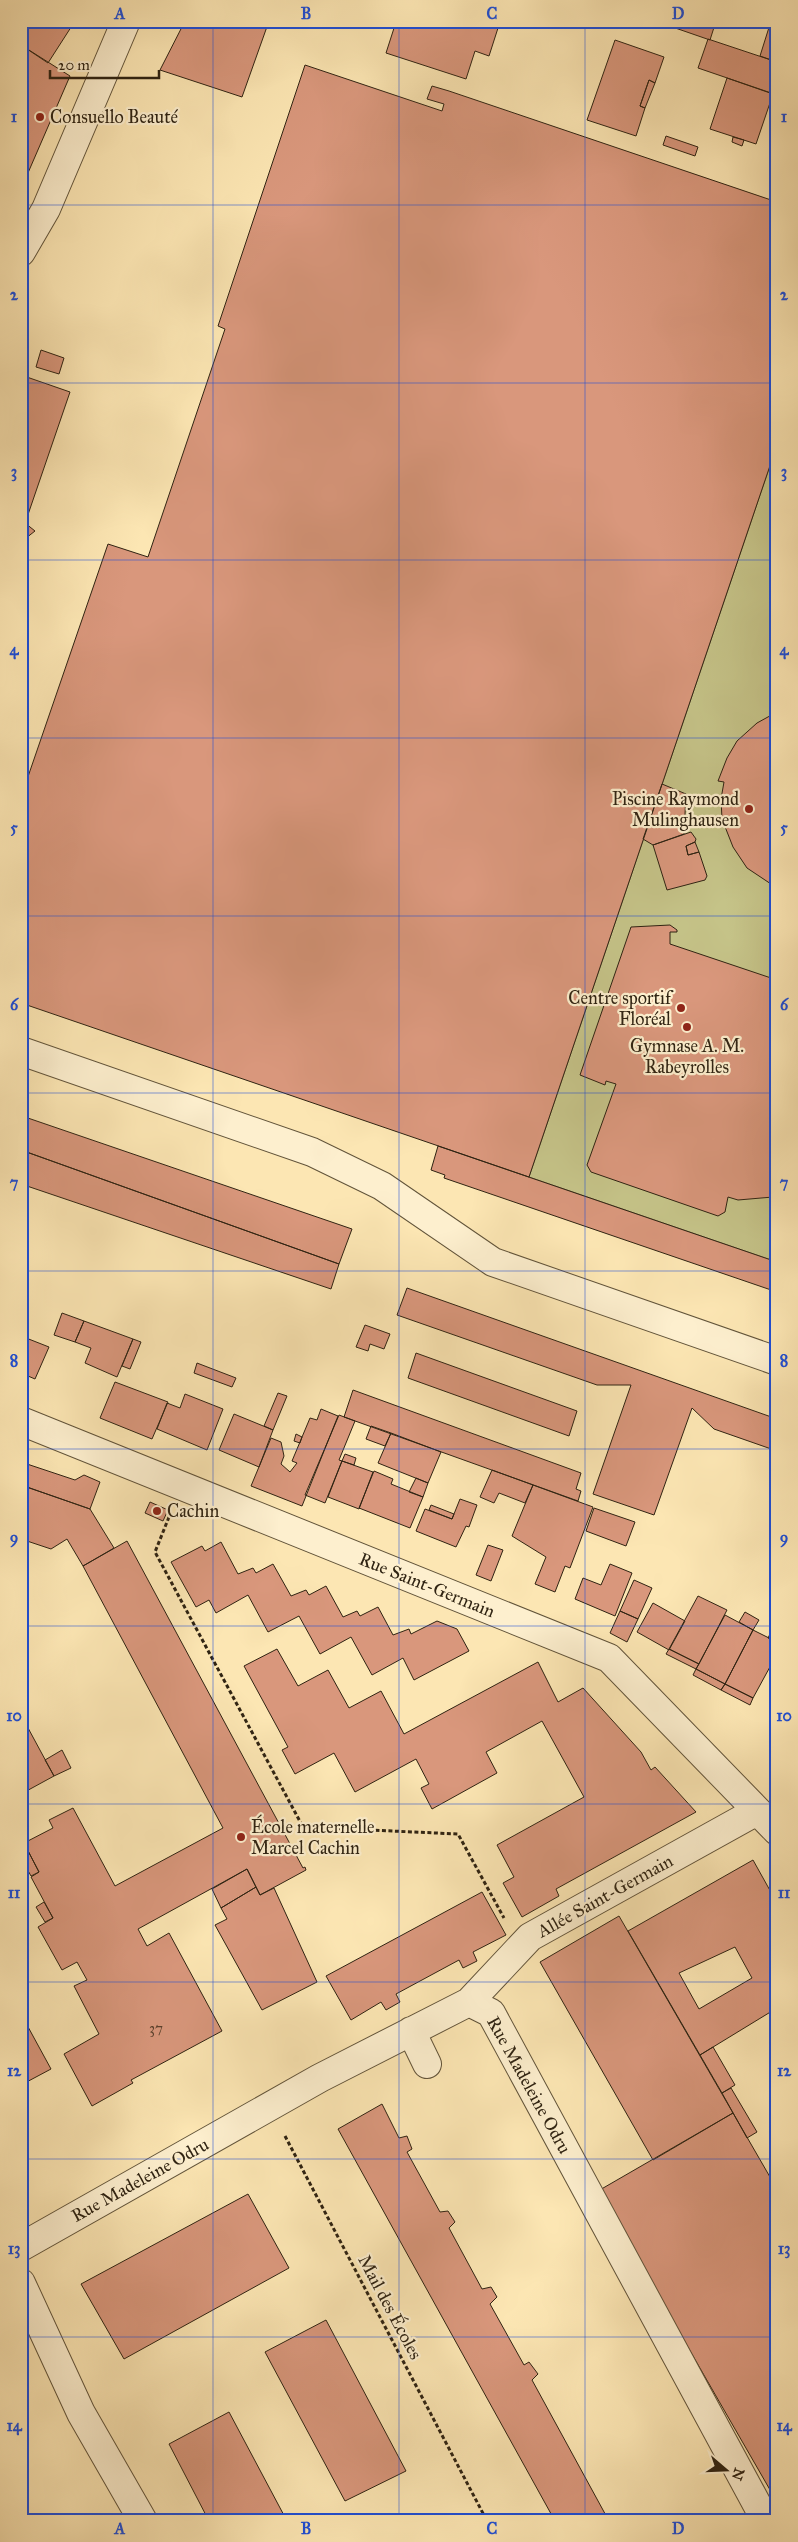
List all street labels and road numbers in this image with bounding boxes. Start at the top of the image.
street label: Rue Saint-Germain [356,1548,498,1622]
street label: Allée Saint-Germain [532,1849,677,1943]
street label: Rue Madeleine Odru [482,2012,576,2158]
street label: Rue Madeleine Odru [67,2133,213,2227]
street label: Mail des Écoles [353,2250,429,2363]

